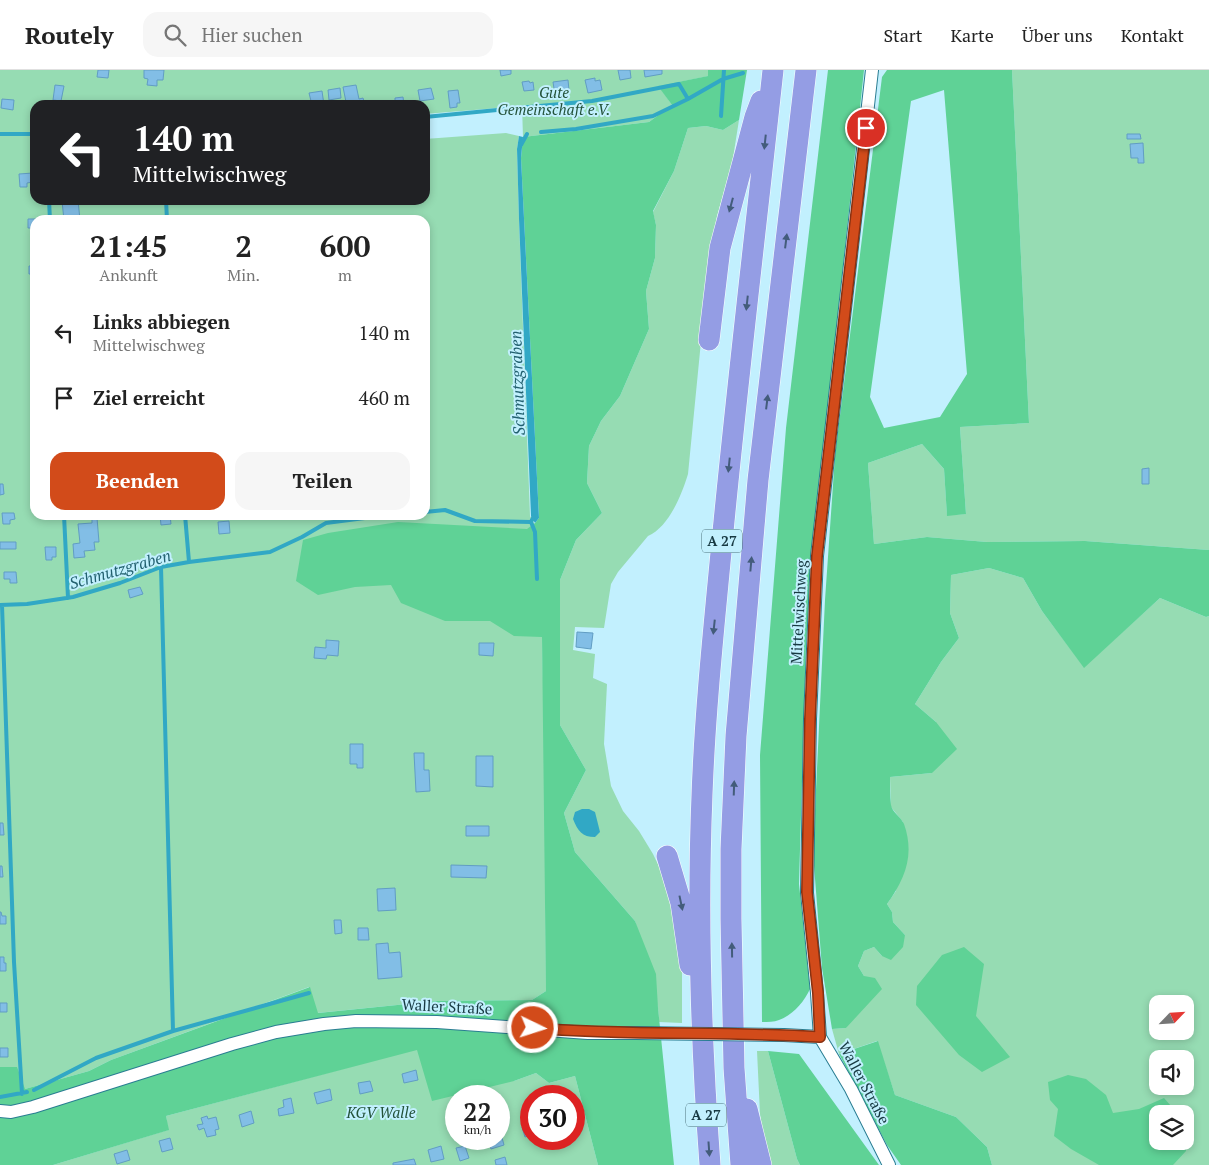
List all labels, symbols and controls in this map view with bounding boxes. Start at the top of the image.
search box [143,12,493,57]
text: Routely [25,19,113,51]
icon: search [161,21,189,49]
text: Hier suchen [201,22,302,47]
text: Start [883,23,922,47]
text: Karte [950,23,994,47]
text: Über uns [1022,23,1093,47]
text: Kontakt [1121,23,1184,47]
park label: Gute Gemeinschaft e.V. [498,82,610,119]
pin [845,107,887,149]
icon: arrive [852,114,880,142]
text: 140 m [133,115,234,161]
icon: left [50,120,115,185]
one-way arrow [761,134,769,150]
text: Mittelwischweg [133,159,286,188]
one-way arrow [727,198,735,213]
text: 21:45 [90,226,168,266]
text: 2 [235,226,252,266]
text: 600 [320,226,370,266]
one-way arrow [782,232,790,248]
text: Ankunft [99,264,158,286]
text: Min. [227,264,260,286]
text: m [338,264,352,286]
one-way arrow [743,296,751,312]
text: Links abbiegen [93,309,230,334]
icon: left [50,319,78,347]
text: 140 m [359,320,410,345]
water label: Schmutzgraben [504,330,530,436]
text: Mittelwischweg [93,334,205,356]
icon: arrive [50,384,78,412]
text: Ziel erreicht [93,385,205,410]
text: 460 m [359,385,410,410]
one-way arrow [763,394,771,410]
button: Beenden [50,452,225,510]
button: Teilen [235,452,410,510]
one-way arrow [725,457,733,473]
road number: A 27 [702,530,742,552]
water label: Schmutzgraben [67,544,173,594]
one-way arrow [747,555,755,571]
street label: Mittelwischweg [785,558,811,665]
one-way arrow [709,619,717,635]
one-way arrow [730,780,738,796]
one-way arrow [677,895,685,910]
one-way arrow [728,942,736,958]
street label: Waller Straße [401,994,493,1018]
north arrow [1149,995,1194,1040]
map controls [1149,995,1194,1150]
position arrow [506,1001,558,1053]
street label: Waller Straße [835,1038,895,1127]
button: sound [1149,1050,1194,1095]
speed limit sign: 30 [520,1085,585,1150]
text: 22 [463,1095,492,1128]
park label: KGV Walle [346,1102,416,1122]
road number: A 27 [686,1104,726,1126]
button: layers [1149,1105,1194,1150]
text: km/h [464,1122,491,1137]
one-way arrow [705,1141,713,1157]

